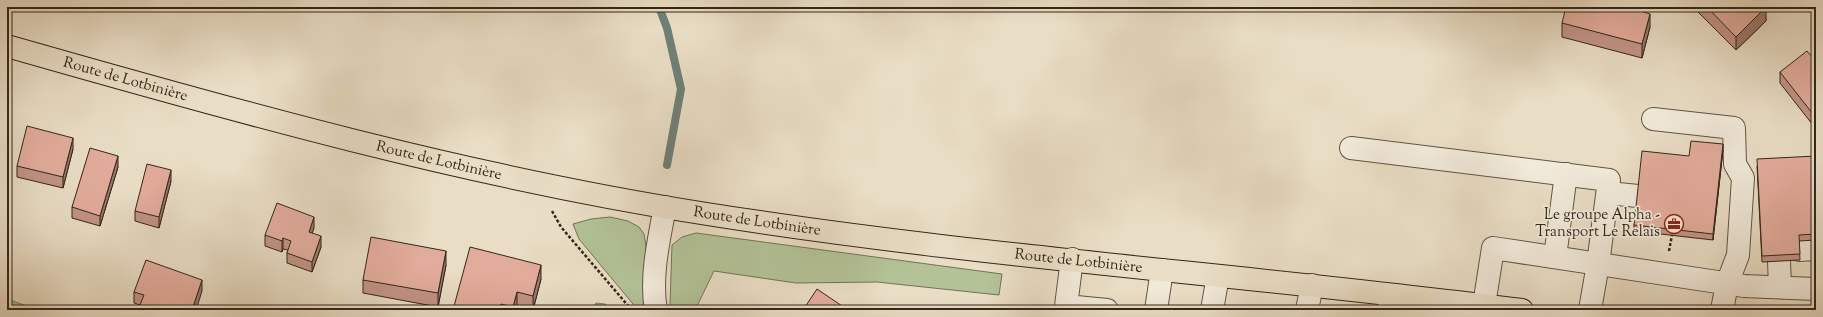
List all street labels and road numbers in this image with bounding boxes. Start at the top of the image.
street label: Route de Lotbinière [61,52,190,107]
street label: Route de Lotbinière [374,136,504,186]
street label: Route de Lotbinière [692,202,822,241]
street label: Route de Lotbinière [1014,244,1144,278]

